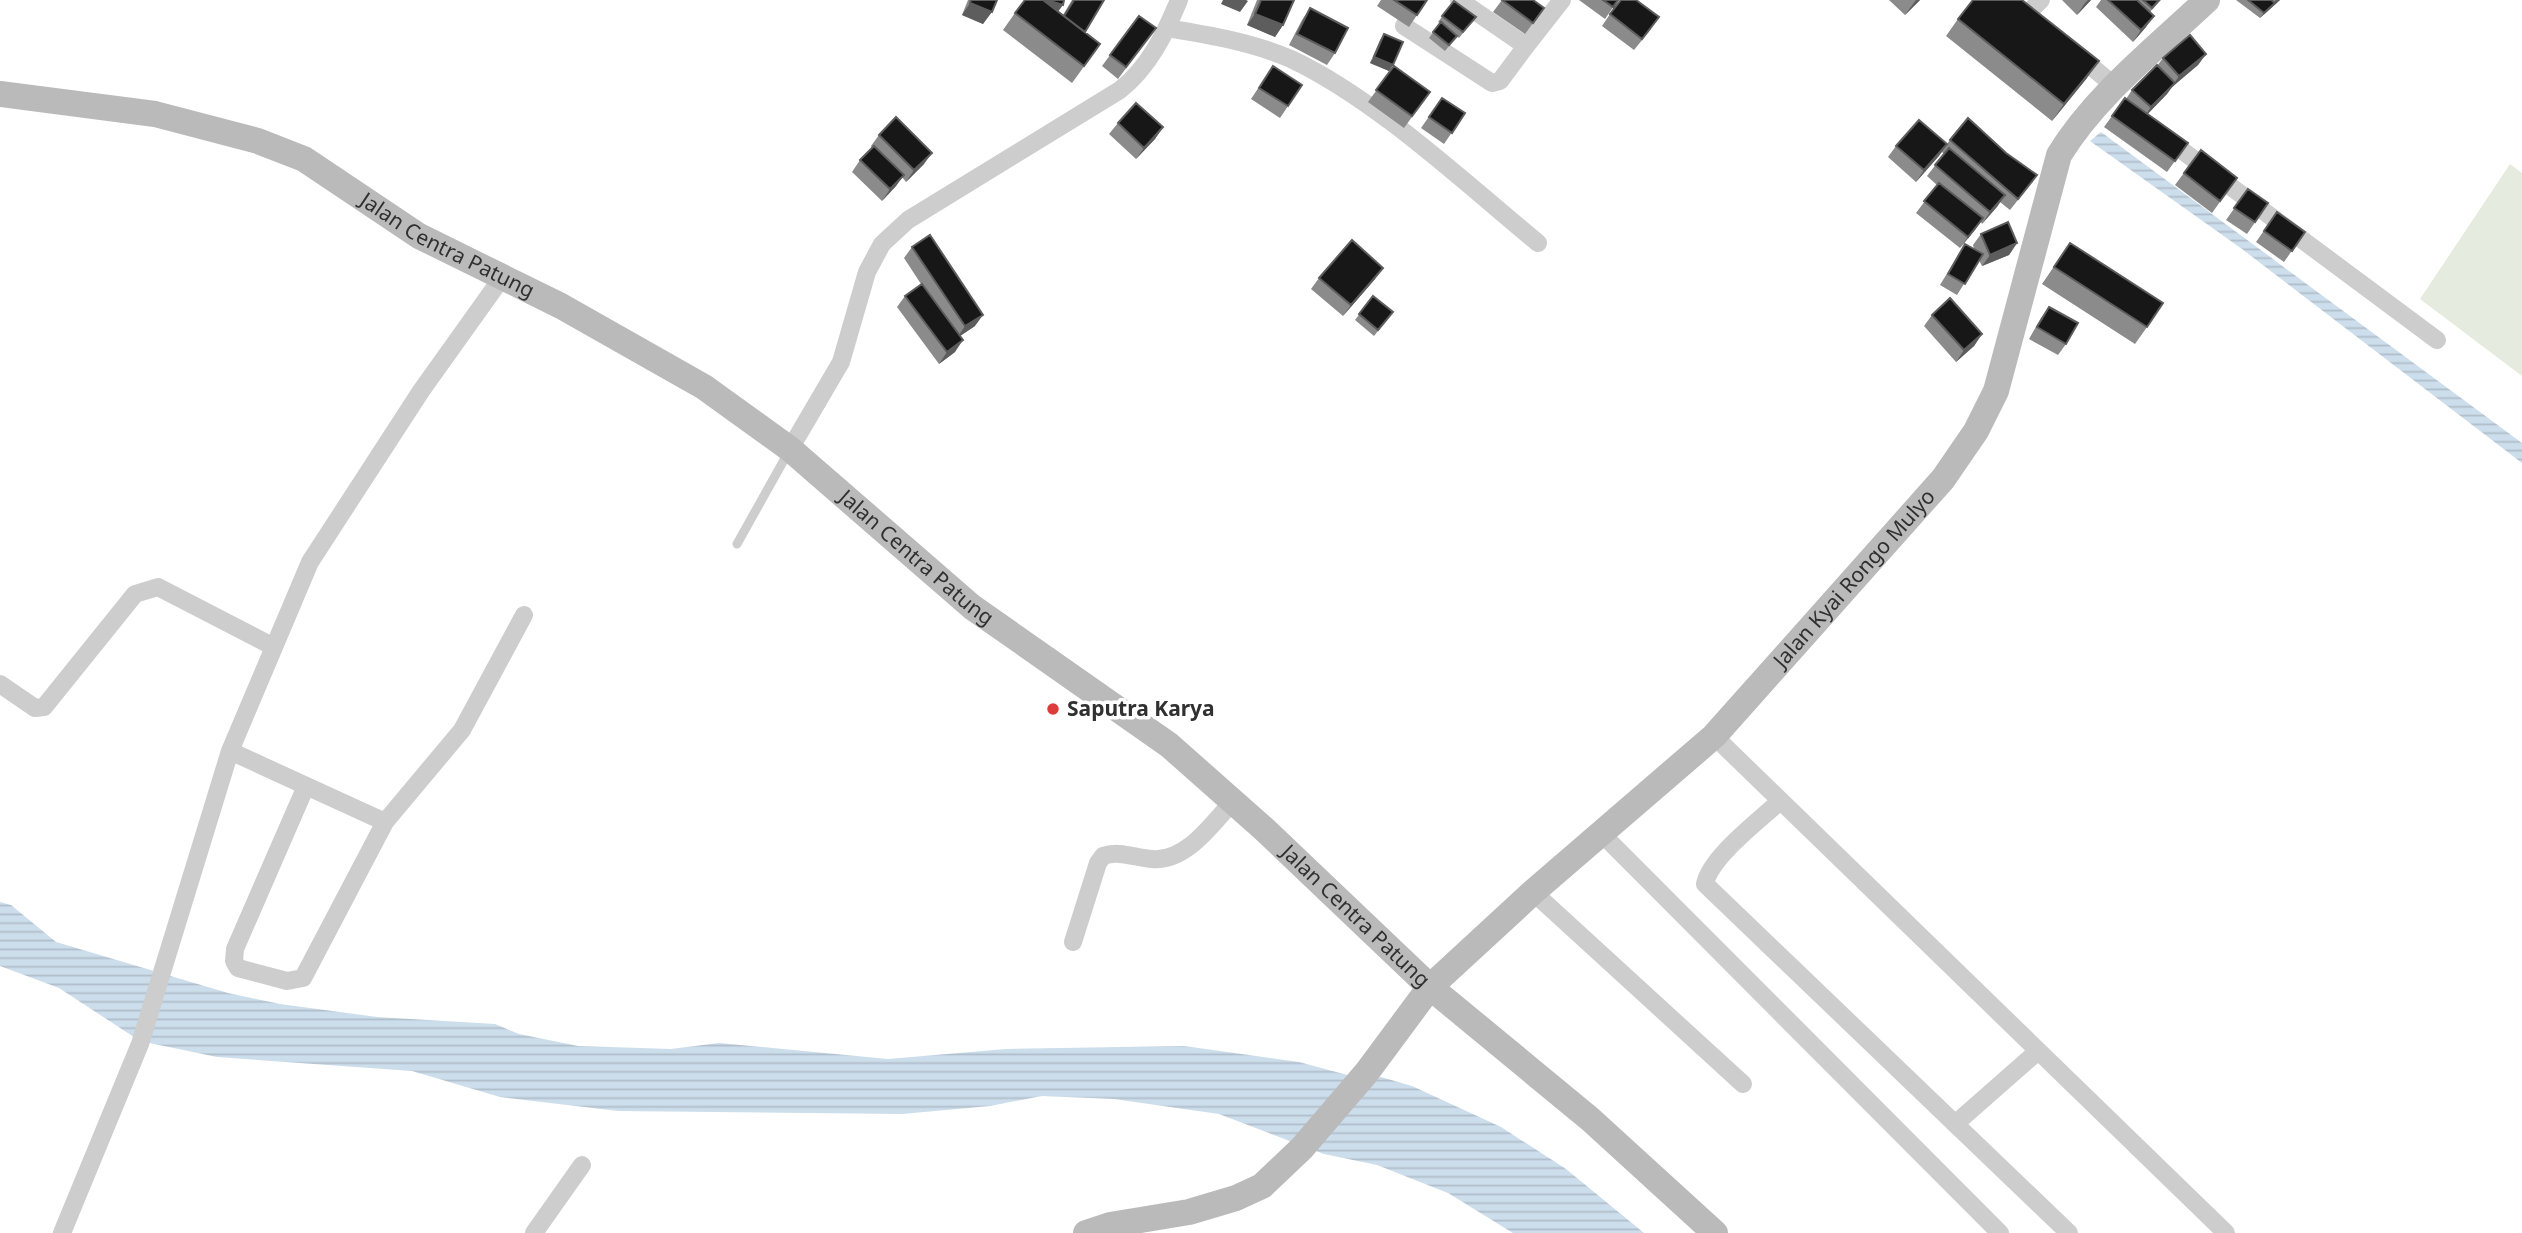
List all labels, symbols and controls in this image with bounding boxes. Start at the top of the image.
street label: Jalan Centra Patung [353,184,540,304]
street label: Jalan Centra Patung [832,482,1000,631]
street label: Jalan Kyai Rongo Mulyo [1765,483,1941,675]
place label: Saputra Karya [1067,694,1215,722]
marker: Saputra Karya [1045,701,1061,717]
street label: Jalan Centra Patung [1274,837,1437,993]

